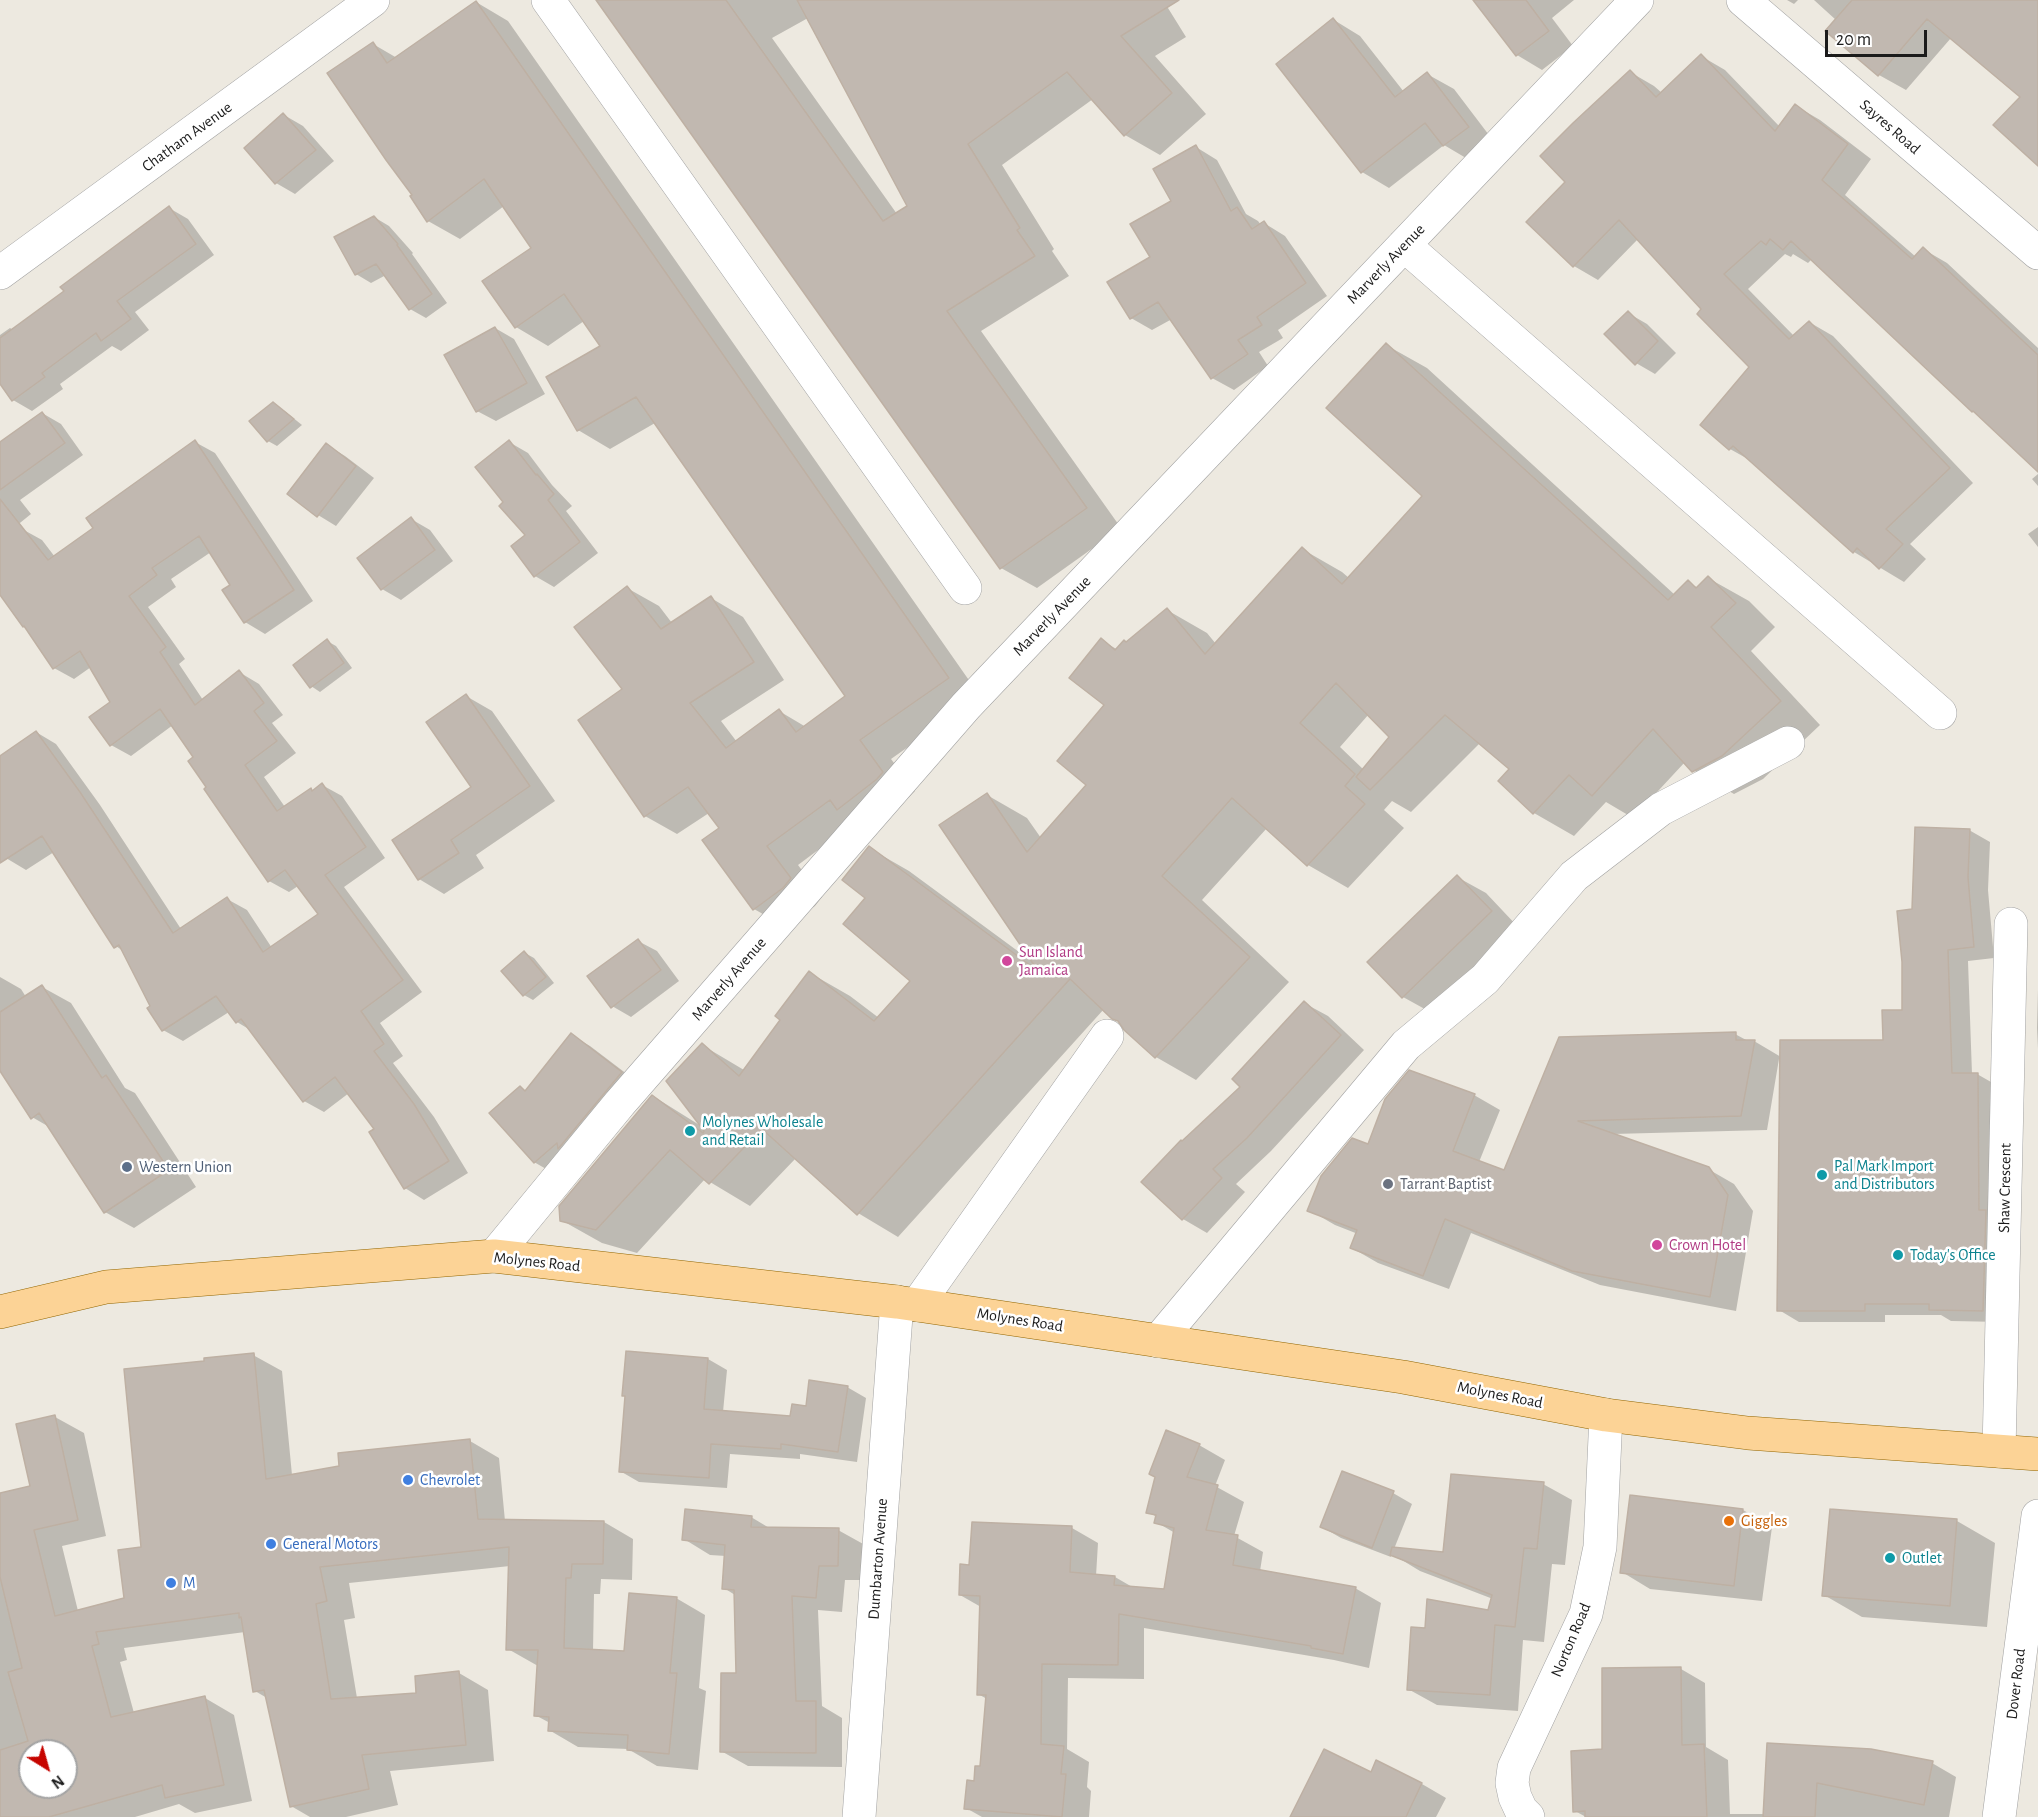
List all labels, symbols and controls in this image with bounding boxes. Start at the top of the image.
scale bar [1828,18,1930,56]
text: 20 m [1836,31,1871,49]
street label: Sayres Road [1856,95,1924,159]
street label: Chatham Avenue [138,98,236,176]
street label: Marverly Avenue [1343,220,1429,308]
street label: Marverly Avenue [1009,572,1095,660]
street label: Marverly Avenue [688,933,770,1025]
place label: Sun Island Jamaica [1019,942,1083,980]
marker: Sun Island Jamaica [1000,954,1014,968]
place label: Molynes Wholesale and Retail [702,1112,823,1150]
marker: Molynes Wholesale and Retail [683,1124,697,1138]
street label: Shaw Crescent [1995,1143,2015,1233]
place label: Pal Mark Import and Distributors [1834,1156,1935,1194]
place label: Western Union [139,1157,232,1177]
marker: Western Union [120,1160,134,1174]
marker: Pal Mark Import and Distributors [1815,1168,1829,1182]
place label: Tarrant Baptist [1400,1174,1492,1194]
marker: Tarrant Baptist [1381,1177,1395,1191]
place label: Crown Hotel [1669,1235,1746,1255]
marker: Crown Hotel [1650,1238,1664,1252]
place label: Today's Office [1910,1245,1996,1265]
street label: Molynes Road [493,1248,581,1276]
marker: Today's Office [1891,1248,1905,1262]
street label: Molynes Road [976,1304,1064,1336]
street label: Molynes Road [1455,1377,1545,1413]
place label: Chevrolet [420,1470,480,1490]
marker: Chevrolet [401,1473,415,1487]
street label: Dumbarton Avenue [864,1498,892,1620]
place label: Giggles [1741,1511,1787,1531]
marker: Giggles [1722,1514,1736,1528]
place label: General Motors [283,1534,378,1554]
marker: General Motors [264,1537,278,1551]
place label: Outlet [1902,1548,1942,1568]
marker: Outlet [1883,1551,1897,1565]
place label: M [183,1573,196,1593]
marker: M [164,1576,178,1590]
street label: Norton Road [1547,1600,1595,1680]
street label: Dover Road [2002,1647,2030,1721]
north arrow [18,1739,78,1799]
text: N [48,1772,67,1792]

